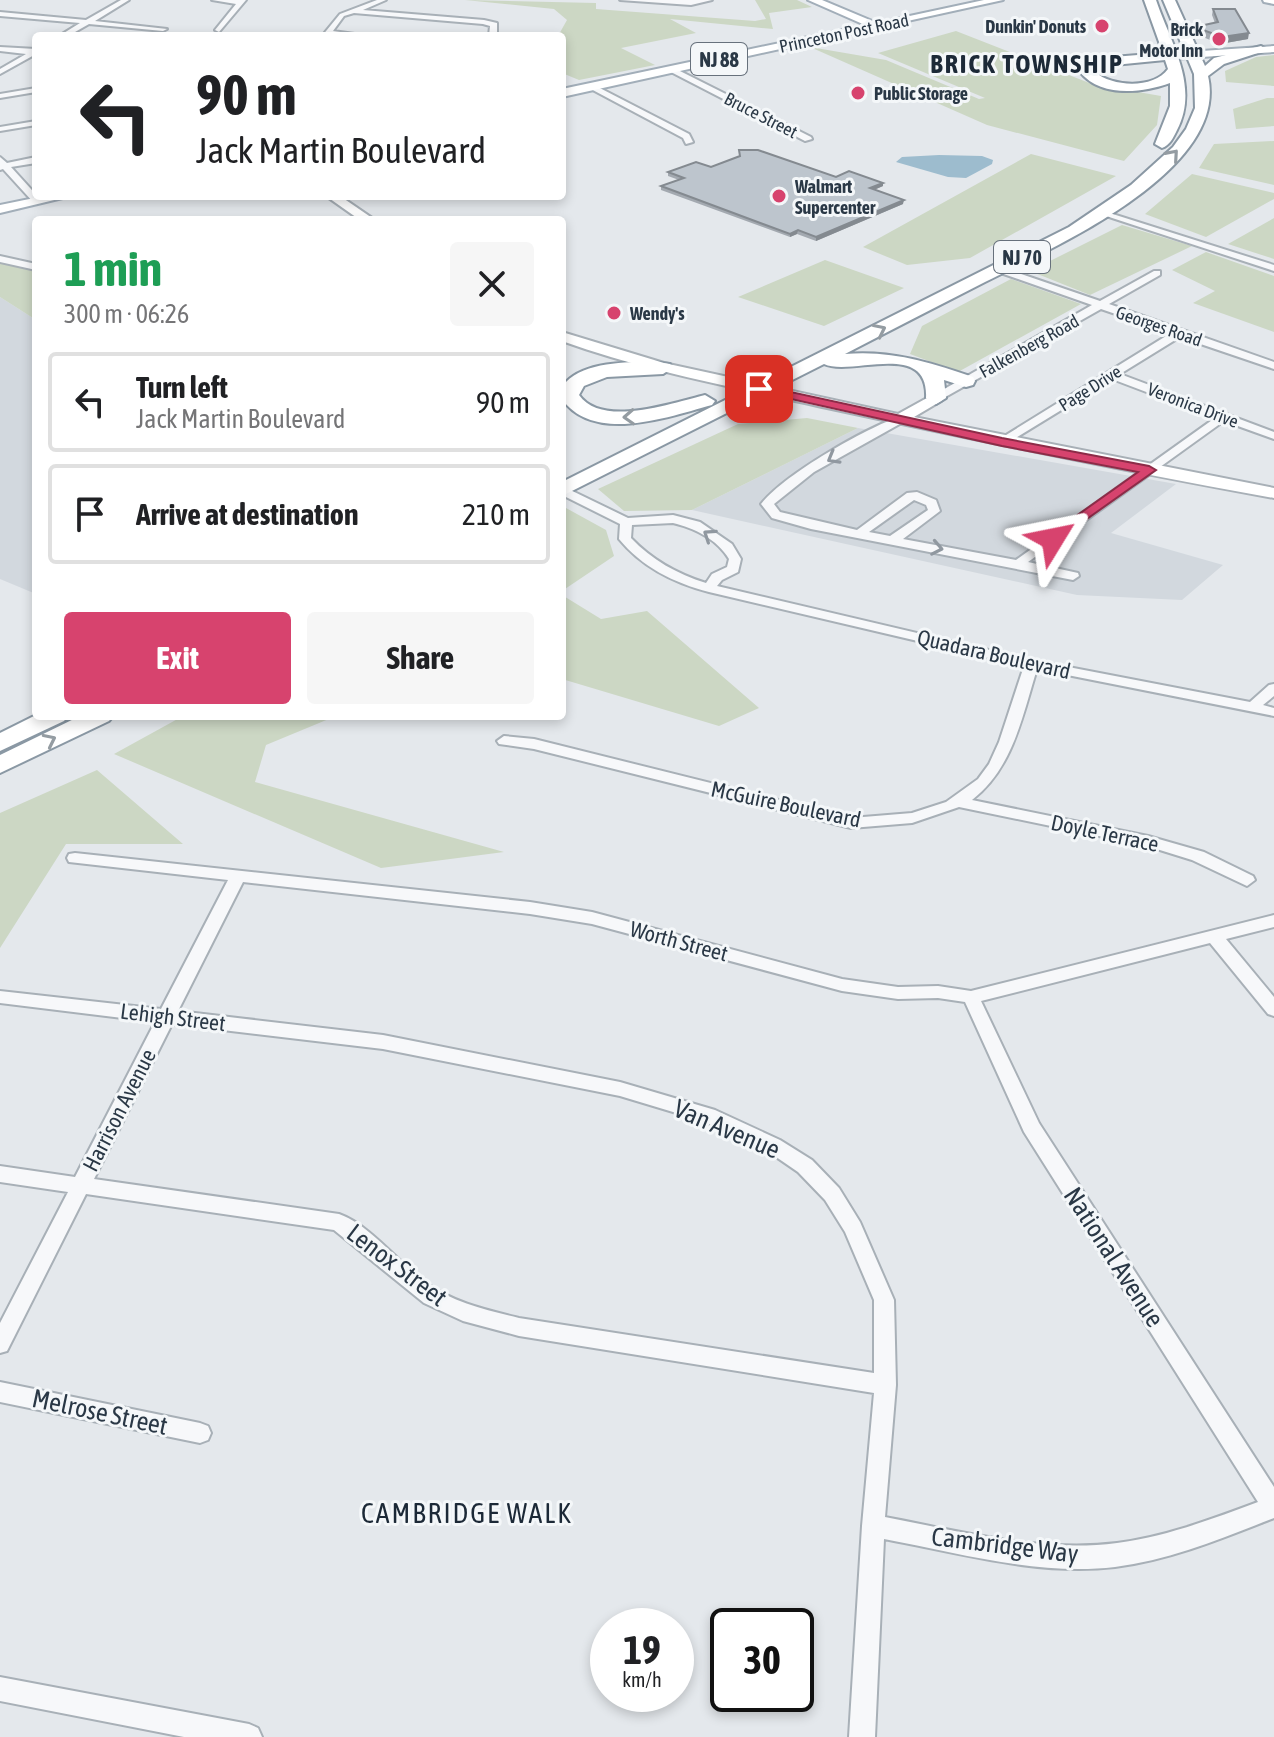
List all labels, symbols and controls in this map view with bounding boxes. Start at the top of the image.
street label: Princeton Post Road [777,9,911,57]
place label: Dunkin' Donuts [985,16,1087,37]
marker: Dunkin' Donuts [1093,17,1111,35]
place label: Brick Motor Inn [1139,19,1204,61]
marker: Brick Motor Inn [1210,30,1228,48]
road number: NJ 88 [691,43,747,75]
district label: BRICK TOWNSHIP [930,49,1124,79]
text: 90 m [196,63,297,127]
icon: left [64,64,168,168]
place label: Public Storage [874,83,968,104]
marker: Public Storage [849,84,867,102]
street label: Bruce Street [721,88,801,142]
text: Jack Martin Boulevard [196,129,486,171]
one-way arrow [1164,149,1178,164]
place label: Walmart Supercenter [794,176,876,218]
marker: Walmart Supercenter [770,187,788,205]
text: 1 min [64,241,162,296]
road number: NJ 70 [994,241,1050,273]
button: close [450,242,534,326]
text: 300 m · 06:26 [64,299,189,329]
street label: Georges Road [1113,301,1205,351]
place label: Wendy's [629,303,685,324]
marker: Wendy's [605,304,623,322]
street label: Falkenberg Road [976,310,1082,382]
one-way arrow [871,324,886,339]
pin [725,355,793,423]
street label: Page Drive [1055,361,1125,415]
icon: arrive [737,367,781,411]
text: Turn left [136,370,228,404]
street label: Veronica Drive [1145,378,1241,432]
icon: left [68,380,112,424]
text: 90 m [476,385,530,419]
text: Jack Martin Boulevard [136,404,345,434]
one-way arrow [622,408,635,425]
one-way arrow [827,448,842,464]
icon: arrive [68,492,112,536]
text: Arrive at destination [136,497,358,531]
text: 210 m [462,497,530,531]
position arrow [1011,497,1095,581]
one-way arrow [704,529,718,544]
one-way arrow [930,539,944,556]
button: Exit [64,612,291,704]
button: Share [307,612,534,704]
street label: Quadara Boulevard [915,624,1073,684]
one-way arrow [41,735,56,750]
street label: McGuire Boulevard [709,775,863,833]
street label: Doyle Terrace [1049,809,1161,857]
street label: Worth Street [627,915,731,967]
street label: Lehigh Street [119,998,227,1036]
street label: Harrison Avenue [77,1045,161,1175]
street label: Van Avenue [669,1093,785,1165]
street label: National Avenue [1058,1182,1170,1332]
street label: Lenox Street [341,1218,453,1312]
street label: Melrose Street [30,1383,170,1441]
district label: CAMBRIDGE WALK [361,1497,573,1529]
street label: Cambridge Way [930,1521,1080,1569]
speed limit sign: 30 [710,1608,814,1712]
text: 19 [623,1627,661,1672]
text: km/h [622,1668,662,1691]

